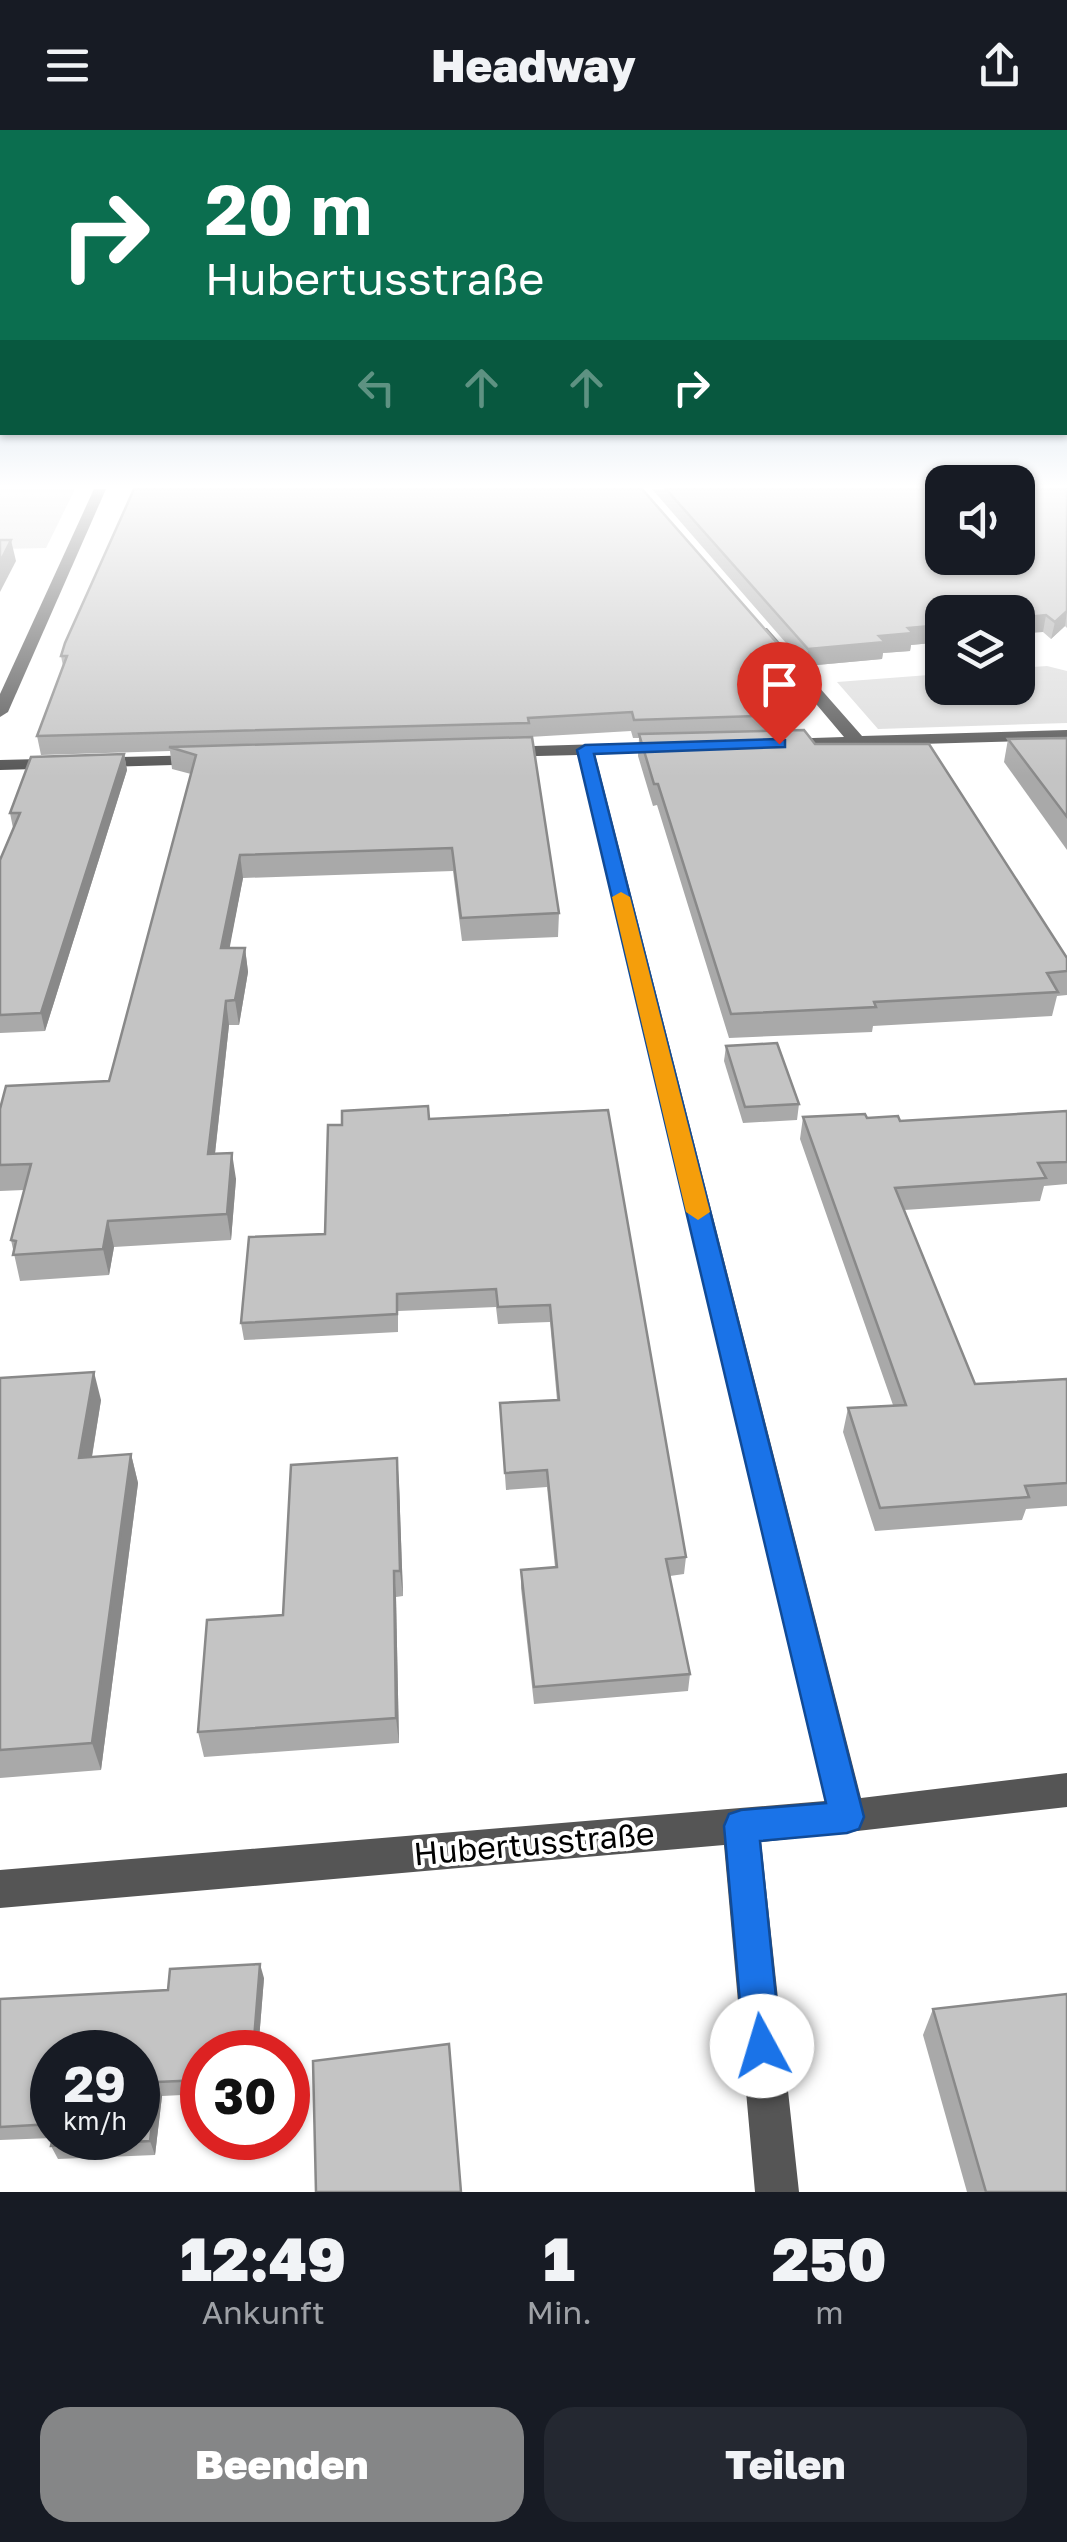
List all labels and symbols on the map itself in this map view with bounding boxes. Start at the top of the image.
pin [737,642,822,745]
street label: Hubertusstraße [412,1814,656,1872]
position arrow [710,1994,814,2098]
speed limit sign: 30 [180,2030,310,2160]

